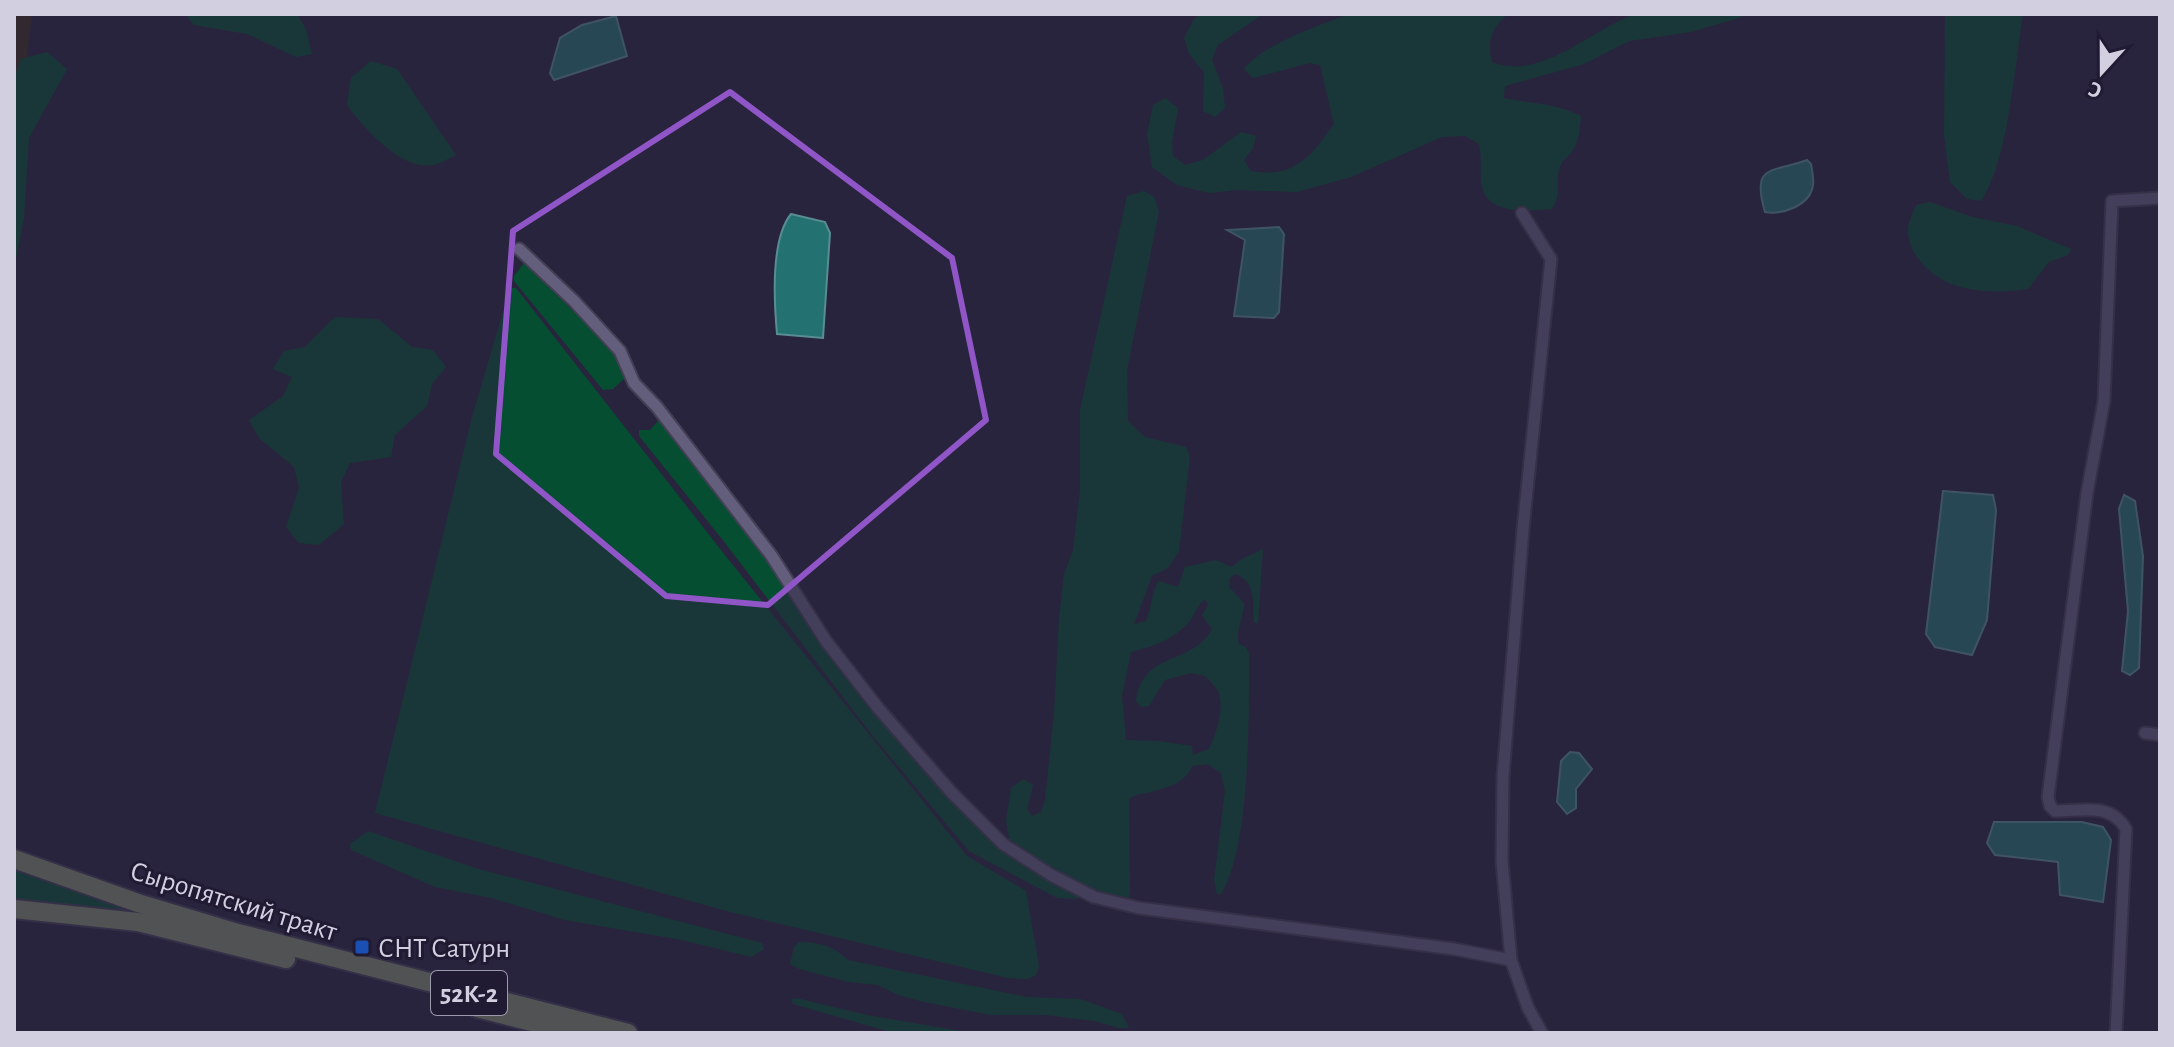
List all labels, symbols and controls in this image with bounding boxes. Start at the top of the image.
north arrow [2062,32,2142,112]
text: С [2086,77,2105,102]
street label: Сыропятский тракт [127,857,341,947]
place label: СНТ Сатурн [378,935,510,963]
marker: СНТ Сатурн [353,938,371,956]
road number: 52К-2 [431,971,507,1015]

